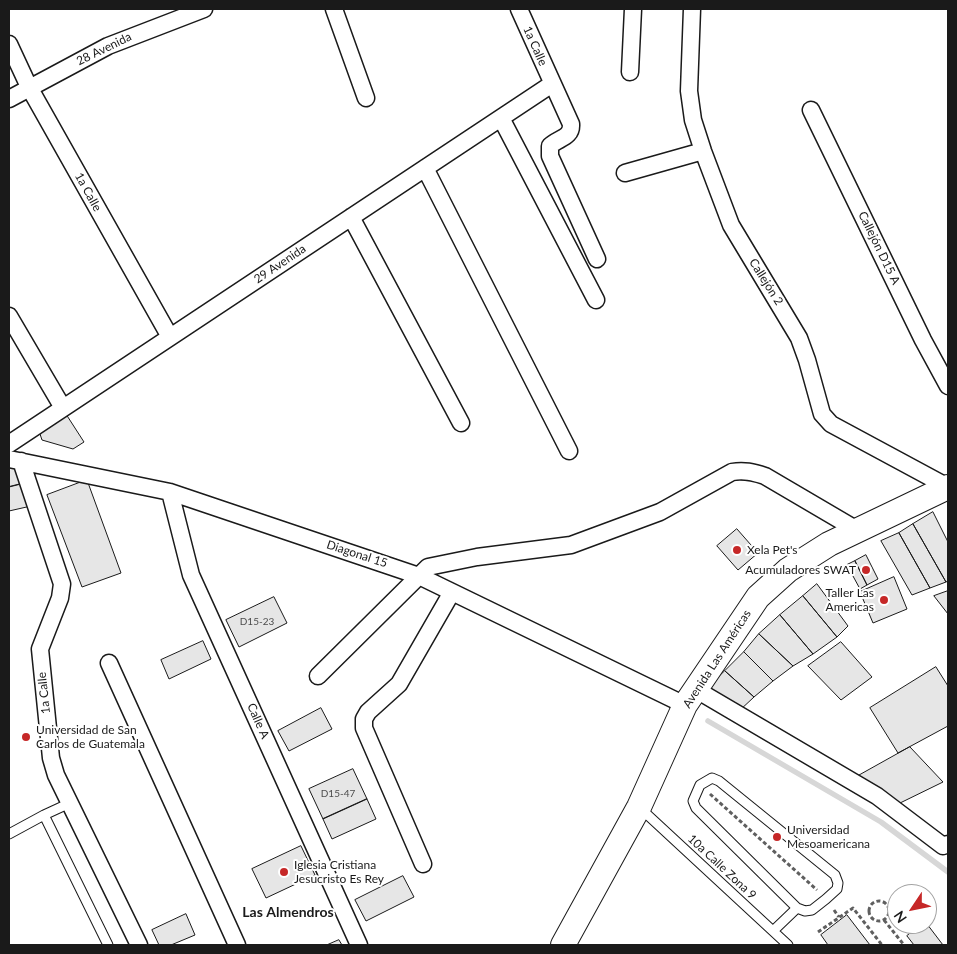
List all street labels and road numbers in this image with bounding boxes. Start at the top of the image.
street label: 1a Calle [520,24,550,68]
street label: 28 Avenida [74,30,134,68]
street label: 1a Calle [72,170,104,214]
street label: Callejón D15 A [855,209,903,287]
street label: 29 Avenida [251,241,309,287]
street label: Callejón 2 [746,256,786,308]
street label: Diagonal 15 [325,537,389,571]
street label: Avenida Las Américas [680,607,754,711]
street label: 1a Calle [35,671,53,715]
street label: Calle A [244,701,272,741]
street label: 10a Calle Zona 9 [685,832,759,902]

